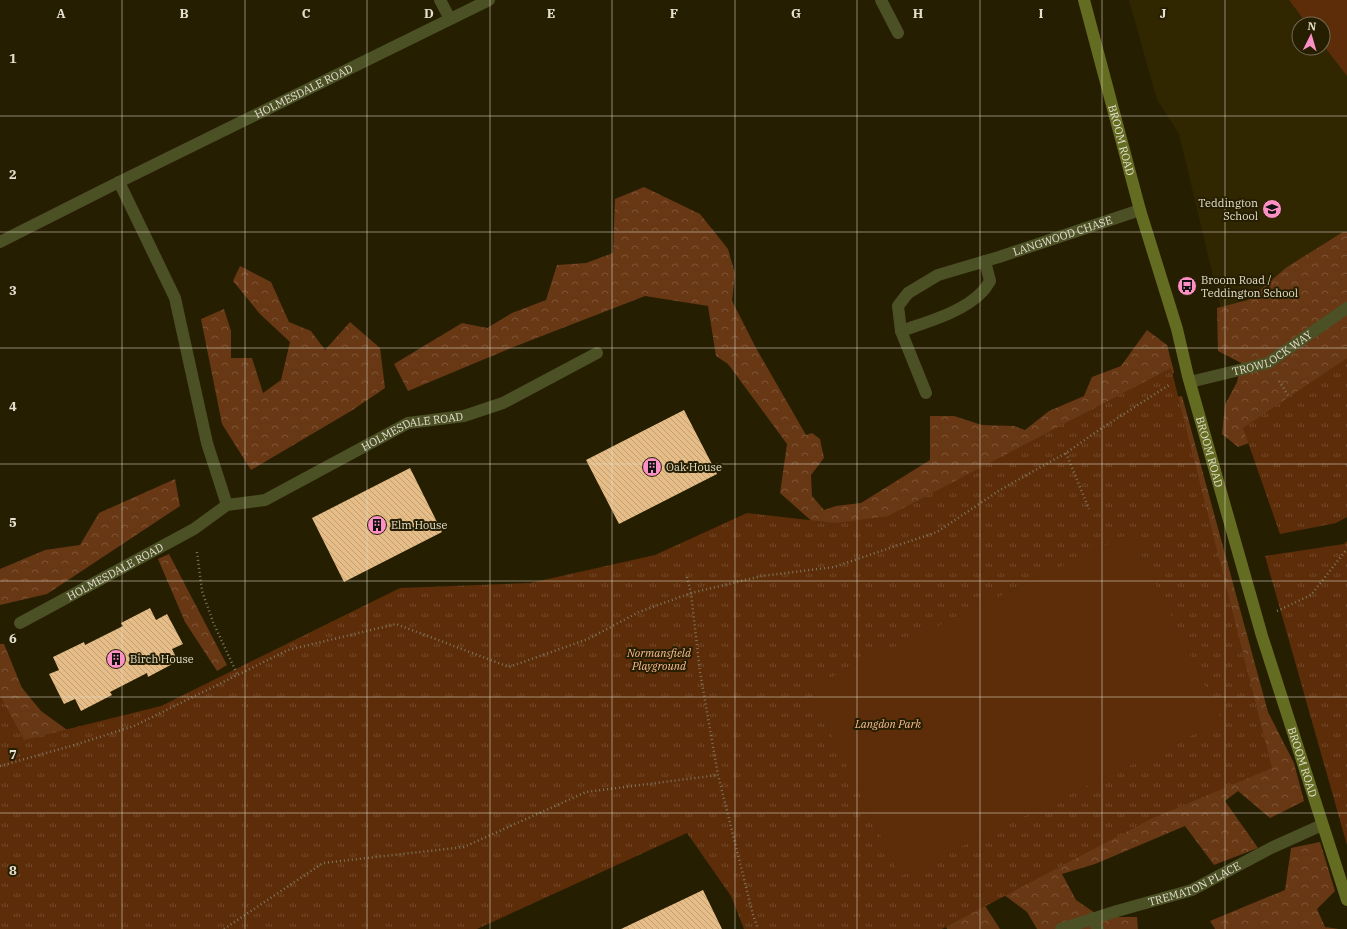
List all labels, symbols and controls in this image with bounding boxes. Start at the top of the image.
text: A [56,5,66,22]
text: B [179,5,189,22]
text: C [302,5,311,22]
text: D [424,5,434,22]
text: E [547,5,555,22]
text: F [670,5,678,22]
text: G [791,5,801,22]
text: H [913,5,924,22]
text: I [1039,5,1044,22]
text: J [1160,5,1167,22]
north arrow [1291,16,1331,56]
text: N [1307,19,1317,33]
text: 1 [9,50,17,67]
street label: HOLMESDALE ROAD [252,61,355,121]
street label: BROOM ROAD [1105,103,1138,177]
text: 2 [9,166,17,183]
place label: Teddington School [1198,196,1258,223]
school or university icon: Teddington School [1261,198,1283,220]
street label: LANGWOOD CHASE [1011,213,1114,259]
place label: Broom Road / Teddington School [1201,273,1298,300]
bus stop icon: Broom Road / Teddington School [1176,275,1198,297]
text: 3 [9,282,17,299]
street label: TROWLOCK WAY [1231,327,1315,378]
text: 4 [9,398,17,415]
street label: HOLMESDALE ROAD [359,409,464,454]
street label: BROOM ROAD [1193,415,1226,489]
building icon: Oak House [641,456,663,478]
place label: Oak House [666,460,722,474]
text: 5 [9,514,17,531]
building icon: Elm House [366,514,388,536]
place label: Elm House [391,518,447,532]
street label: HOLMESDALE ROAD [64,540,166,603]
text: 6 [9,630,17,647]
park label: Normansfield Playground [626,646,692,673]
building icon: Birch House [105,648,127,670]
place label: Birch House [130,652,194,666]
park label: Langdon Park [854,717,921,731]
street label: BROOM ROAD [1285,725,1321,799]
text: 7 [9,746,17,763]
street label: TREMATON PLACE [1146,858,1243,909]
text: 8 [9,862,17,879]

